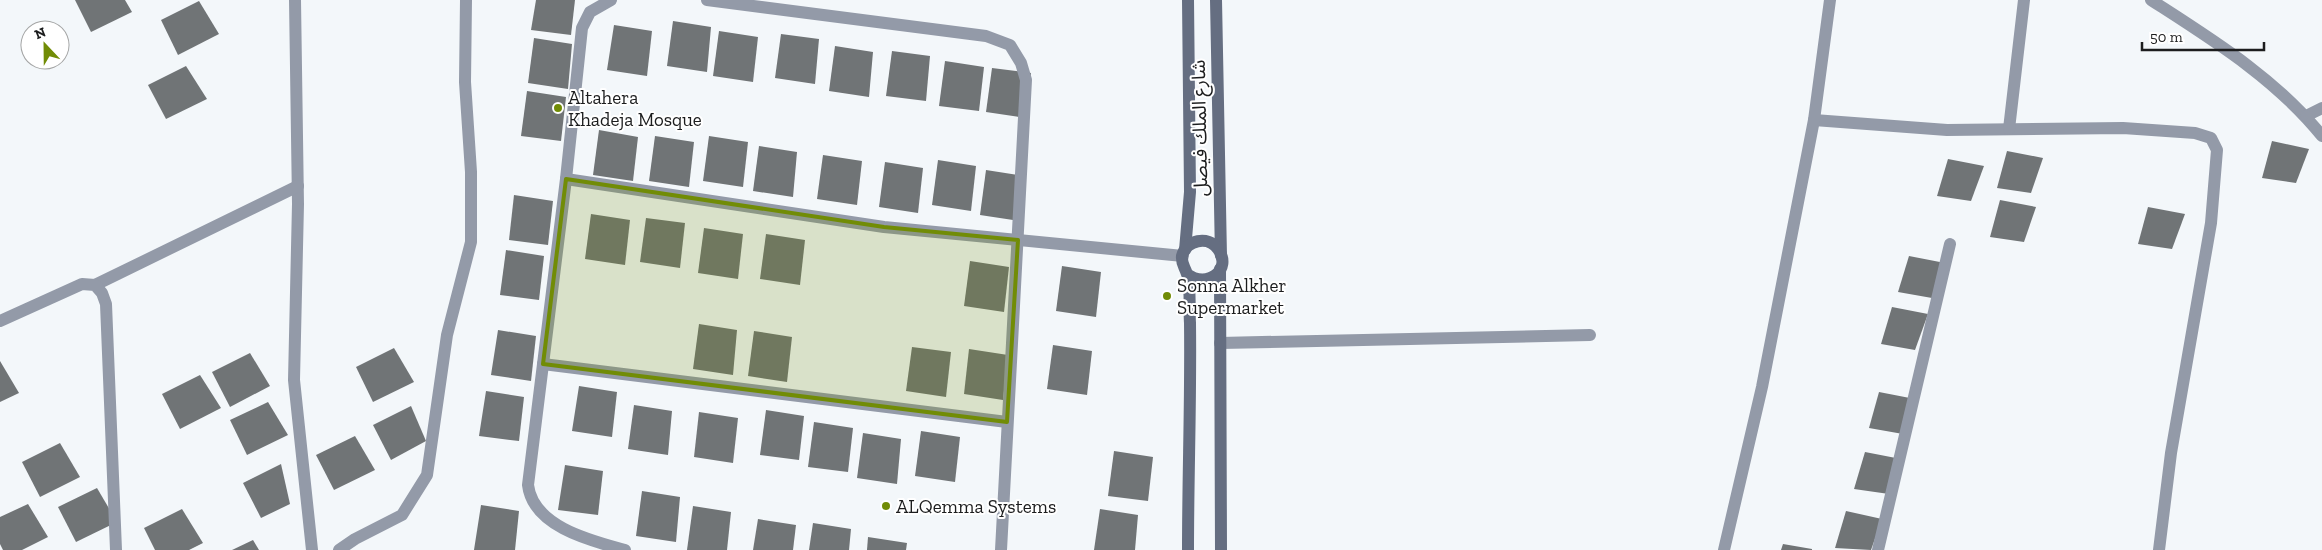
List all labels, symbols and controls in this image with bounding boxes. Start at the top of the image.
north arrow [20,20,70,70]
scale bar [2142,20,2264,52]
text: N [32,23,49,43]
text: 50 m [2150,28,2183,46]
street label: شارع الملك فيصل [1187,59,1214,197]
place label: Altahera Khadeja Mosque [568,86,702,131]
marker: Altahera Khadeja Mosque [552,102,564,114]
place label: Sonna Alkher Supermarket [1177,274,1286,319]
marker: Sonna Alkher Supermarket [1161,290,1173,302]
place label: ALQemma Systems [896,495,1056,518]
marker: ALQemma Systems [880,500,892,512]

